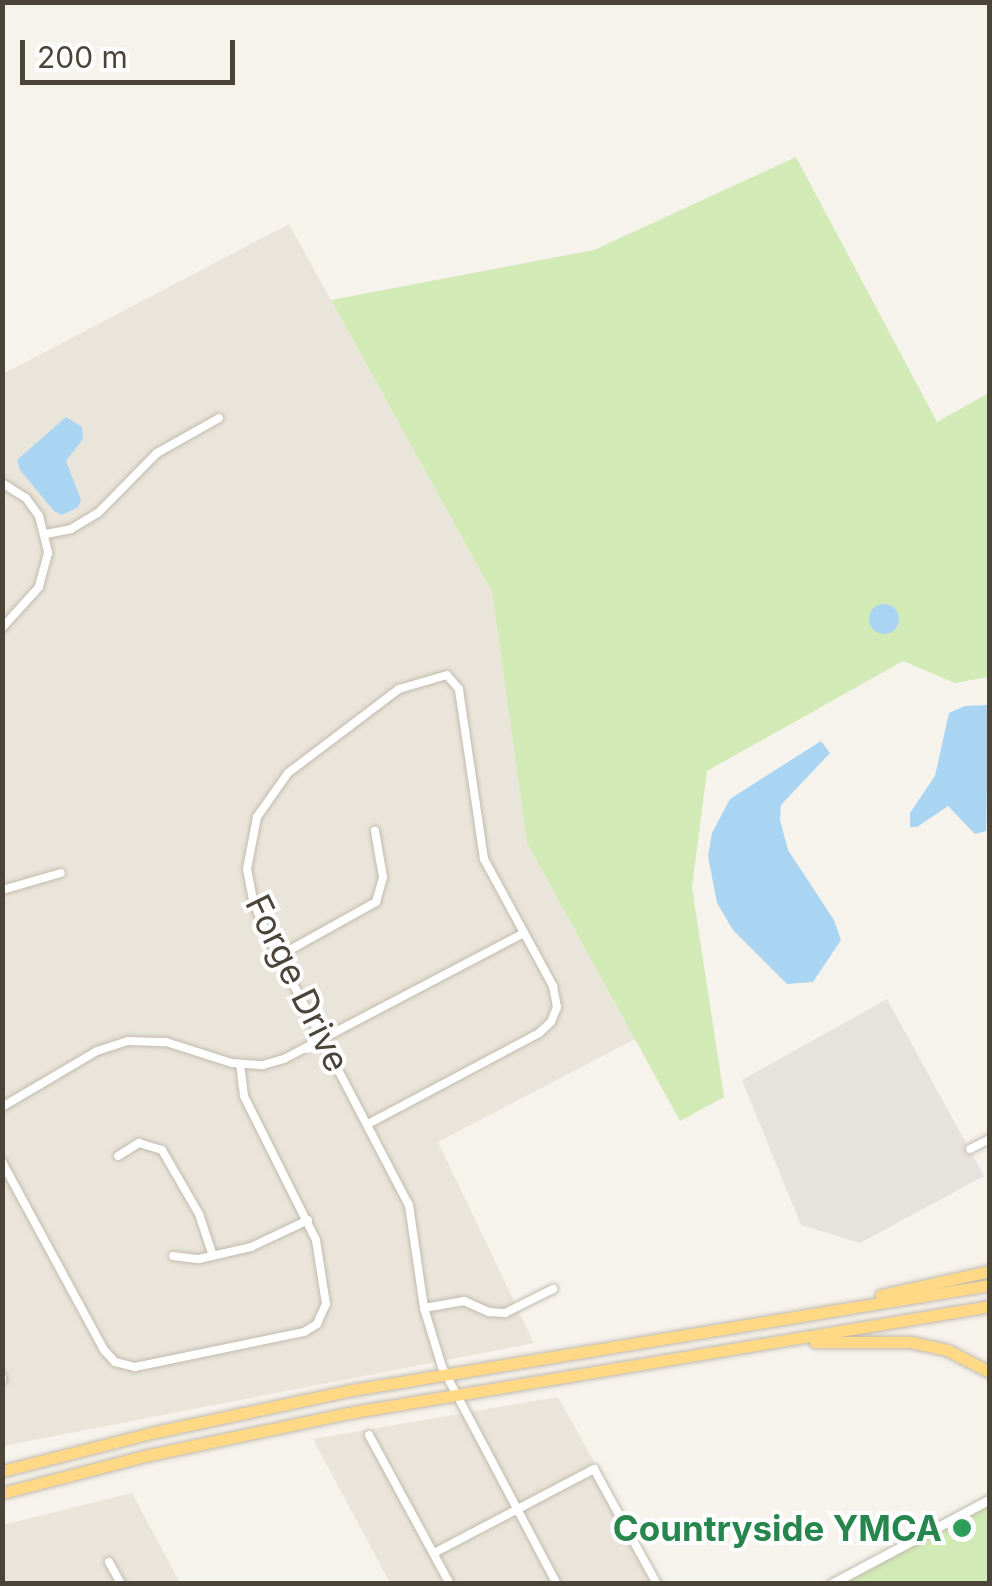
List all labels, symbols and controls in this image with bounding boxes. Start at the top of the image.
scale bar [25,20,240,82]
text: 200 m [37,39,128,75]
street label: Forge Drive [237,888,359,1078]
place label: Countryside YMCA [613,1507,942,1549]
marker: Countryside YMCA [951,1517,973,1539]

